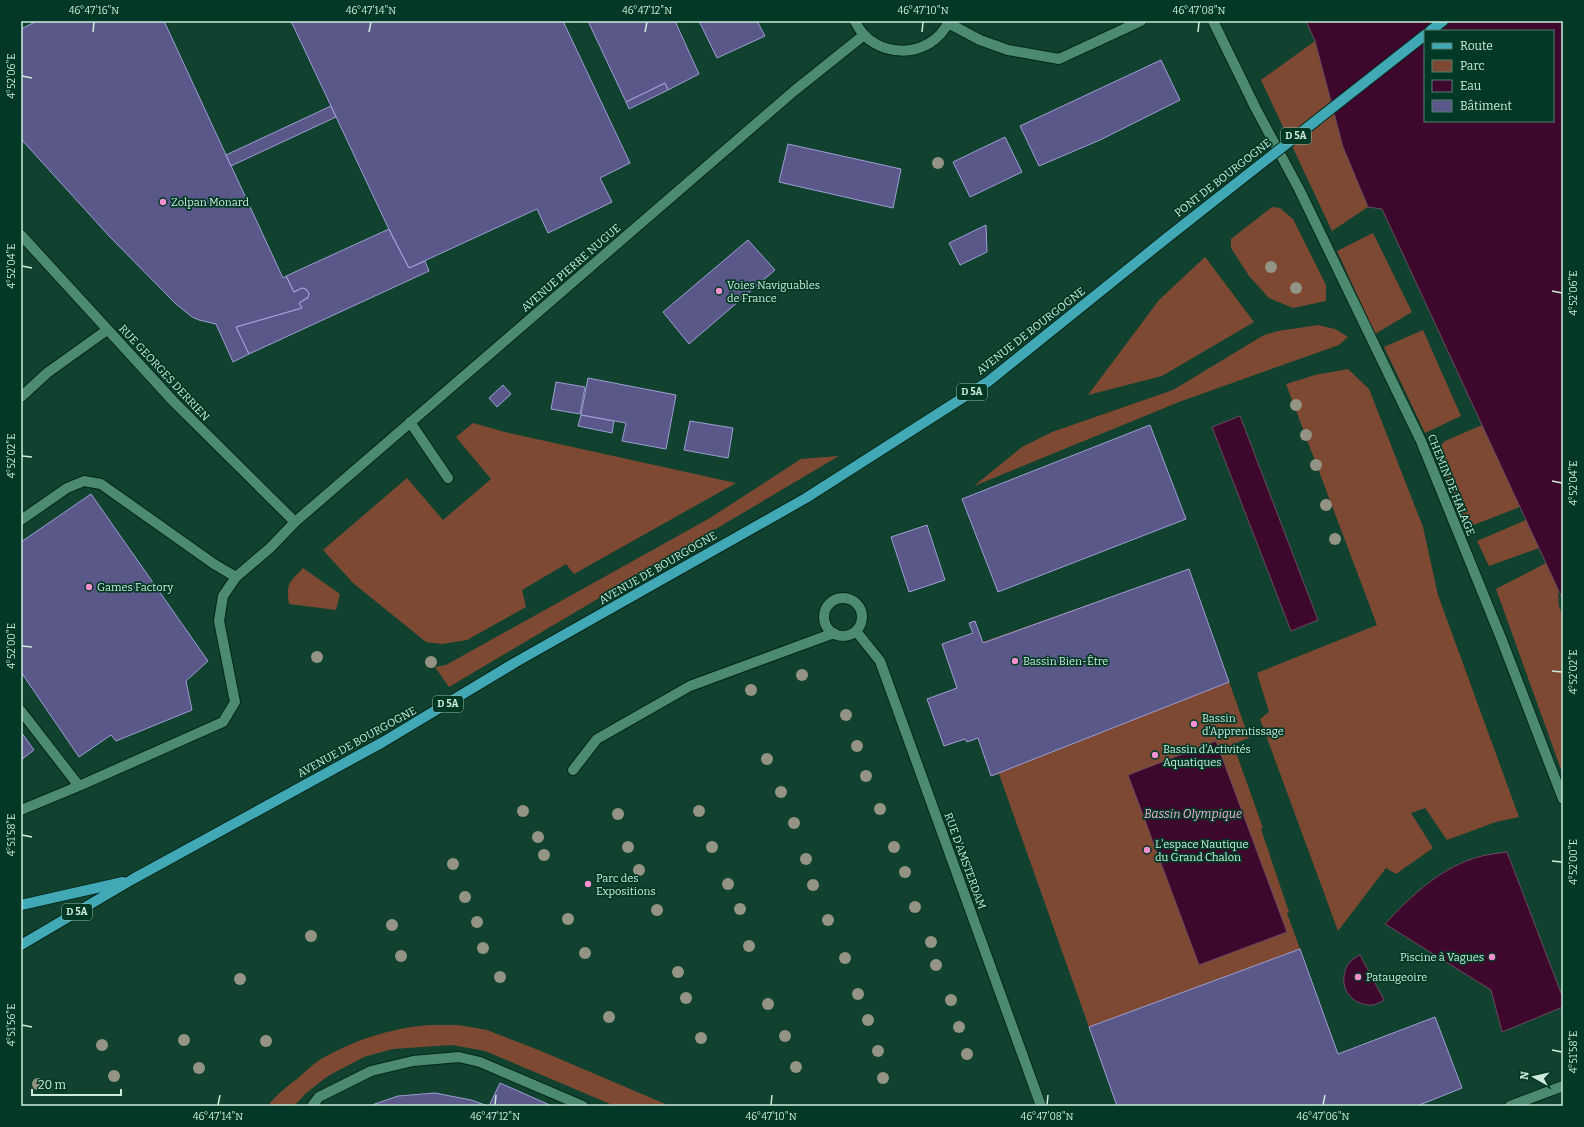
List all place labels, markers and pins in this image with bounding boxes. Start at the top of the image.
place label: Zolpan Monard [171,196,249,209]
marker: Zolpan Monard [158,197,168,207]
place label: Voies Naviguables de France [727,279,820,305]
marker: Voies Naviguables de France [714,286,724,296]
place label: Games Factory [97,581,173,594]
marker: Games Factory [84,582,94,592]
place label: Bassin Bien-Être [1023,654,1108,668]
marker: Bassin Bien-Être [1010,656,1020,666]
place label: Bassin d'Apprentissage [1202,712,1284,738]
marker: Bassin d'Apprentissage [1189,719,1199,729]
place label: Bassin d'Activités Aquatiques [1163,743,1251,769]
marker: Bassin d'Activités Aquatiques [1150,750,1160,760]
place label: L'espace Nautique du Grand Chalon [1155,838,1249,864]
marker: L'espace Nautique du Grand Chalon [1142,845,1152,855]
place label: Parc des Expositions [596,872,656,898]
marker: Parc des Expositions [583,879,593,889]
place label: Piscine à Vagues [1400,951,1484,964]
marker: Piscine à Vagues [1487,952,1497,962]
place label: Pataugeoire [1366,971,1427,984]
marker: Pataugeoire [1353,972,1363,982]

